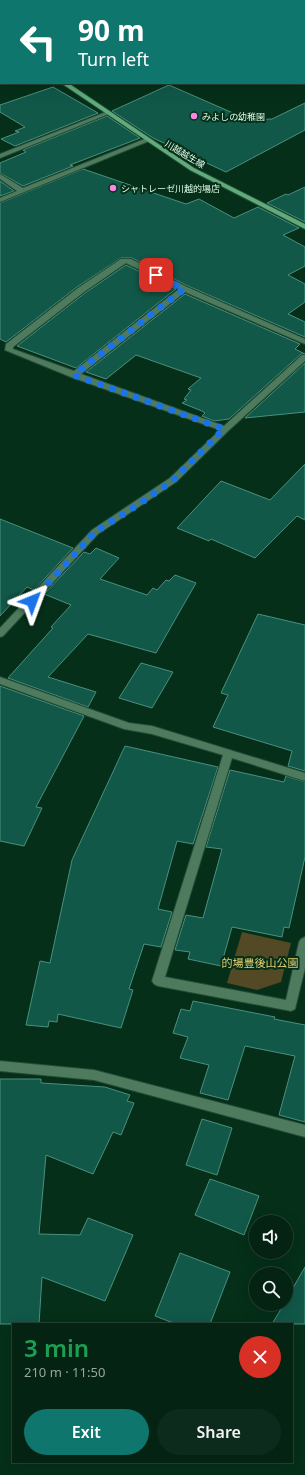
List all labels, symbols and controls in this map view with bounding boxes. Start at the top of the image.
text: 90 m [78,11,145,49]
icon: left [12,16,64,68]
text: Turn left [78,47,149,71]
place label: みよしの幼稚園 [202,110,265,123]
marker: みよしの幼稚園 [189,111,199,121]
street label: 川越越生線 [162,137,208,172]
place label: シャトレーゼ川越的場店 [121,182,220,195]
marker: シャトレーゼ川越的場店 [108,183,118,193]
pin [139,258,173,292]
icon: arrive [145,264,167,286]
position arrow [11,580,53,622]
park label: 的場豊後山公園 [222,955,299,970]
map controls [249,1215,293,1311]
button: sound [249,1215,293,1259]
button: search [249,1267,293,1311]
text: 3 min [24,1331,89,1364]
button: close [239,1336,281,1378]
text: 210 m · 11:50 [24,1363,105,1381]
button: Exit [24,1409,149,1455]
button: Share [157,1409,281,1455]

